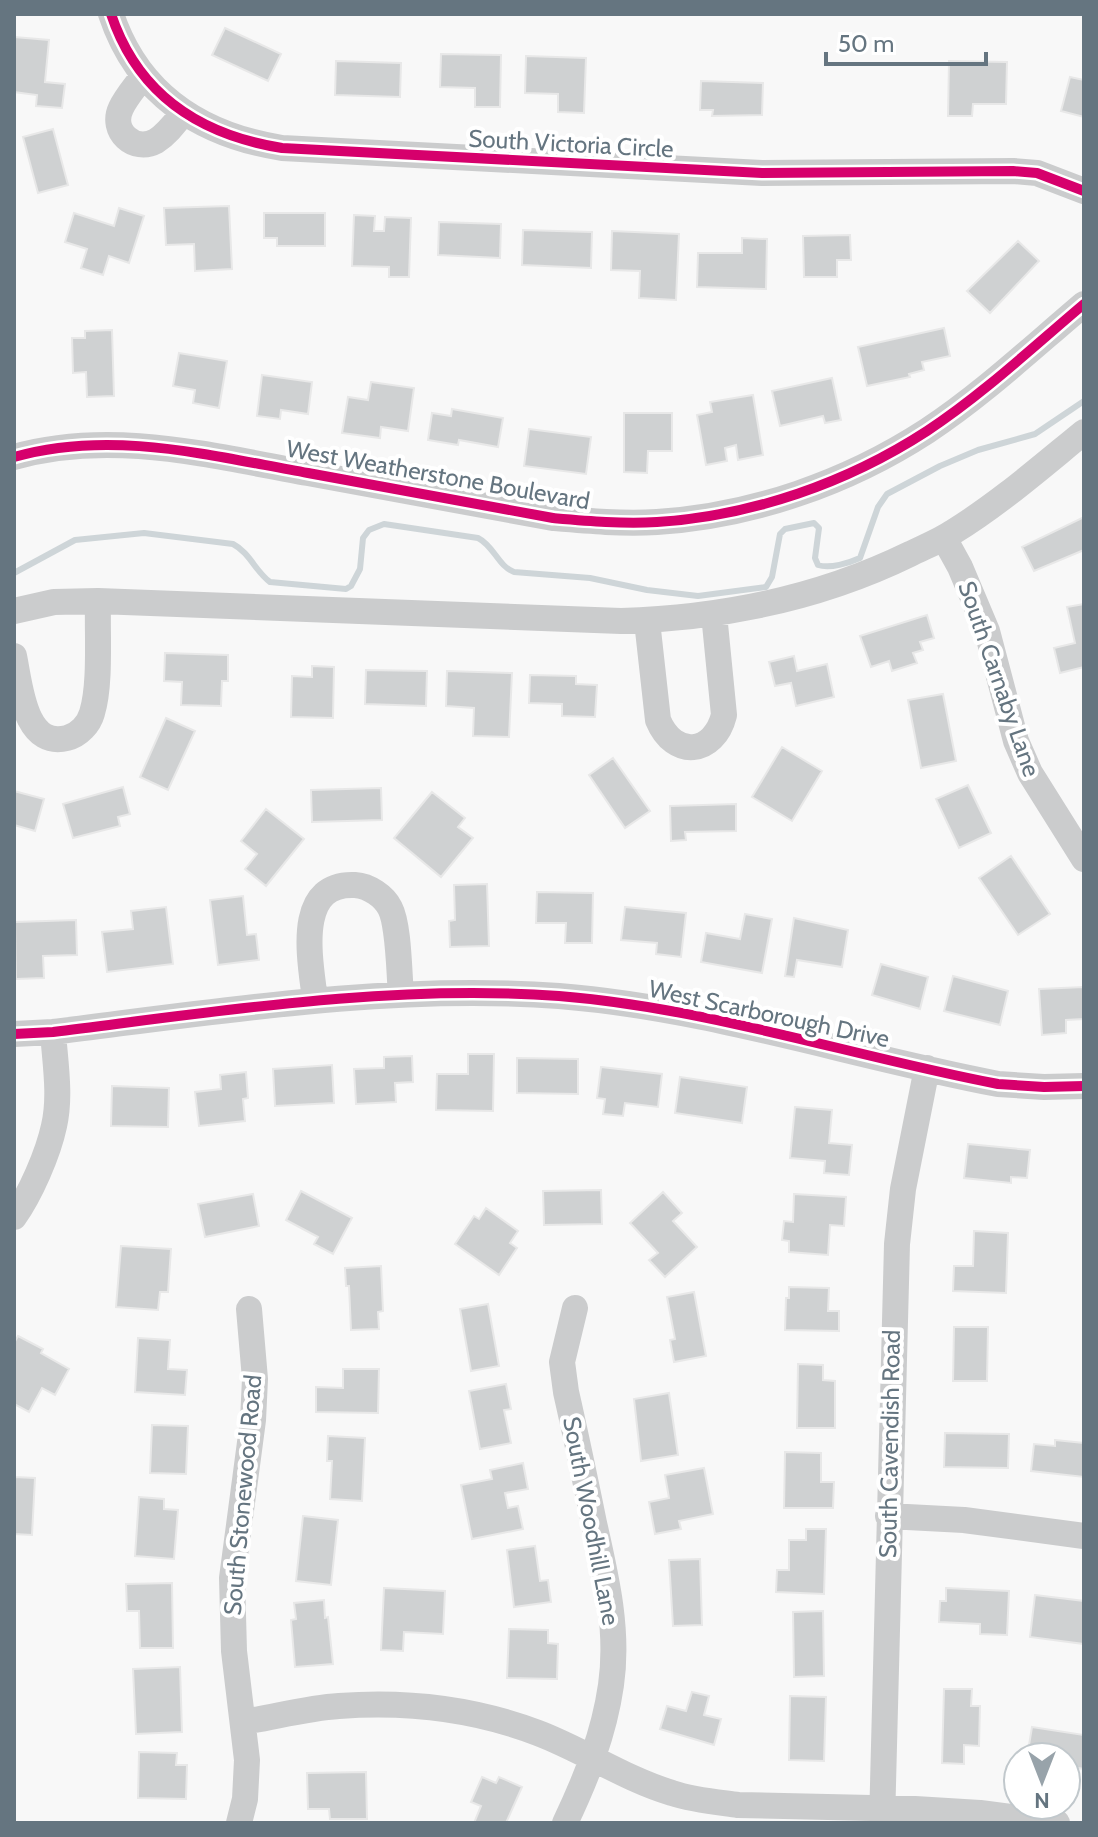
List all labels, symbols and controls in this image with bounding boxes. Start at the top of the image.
scale bar [826,16,986,66]
text: 50 m [838,29,894,58]
street label: South Victoria Circle [468,124,674,163]
street label: West Weatherstone Boulevard [284,434,592,515]
street label: South Carnaby Lane [952,577,1047,780]
street label: West Scarborough Drive [646,974,892,1053]
street label: South Cavendish Road [873,1330,906,1558]
street label: South Stonewood Road [218,1373,267,1616]
street label: South Woodhill Lane [557,1414,626,1628]
north arrow [1002,1741,1082,1821]
text: N [1034,1787,1050,1814]

